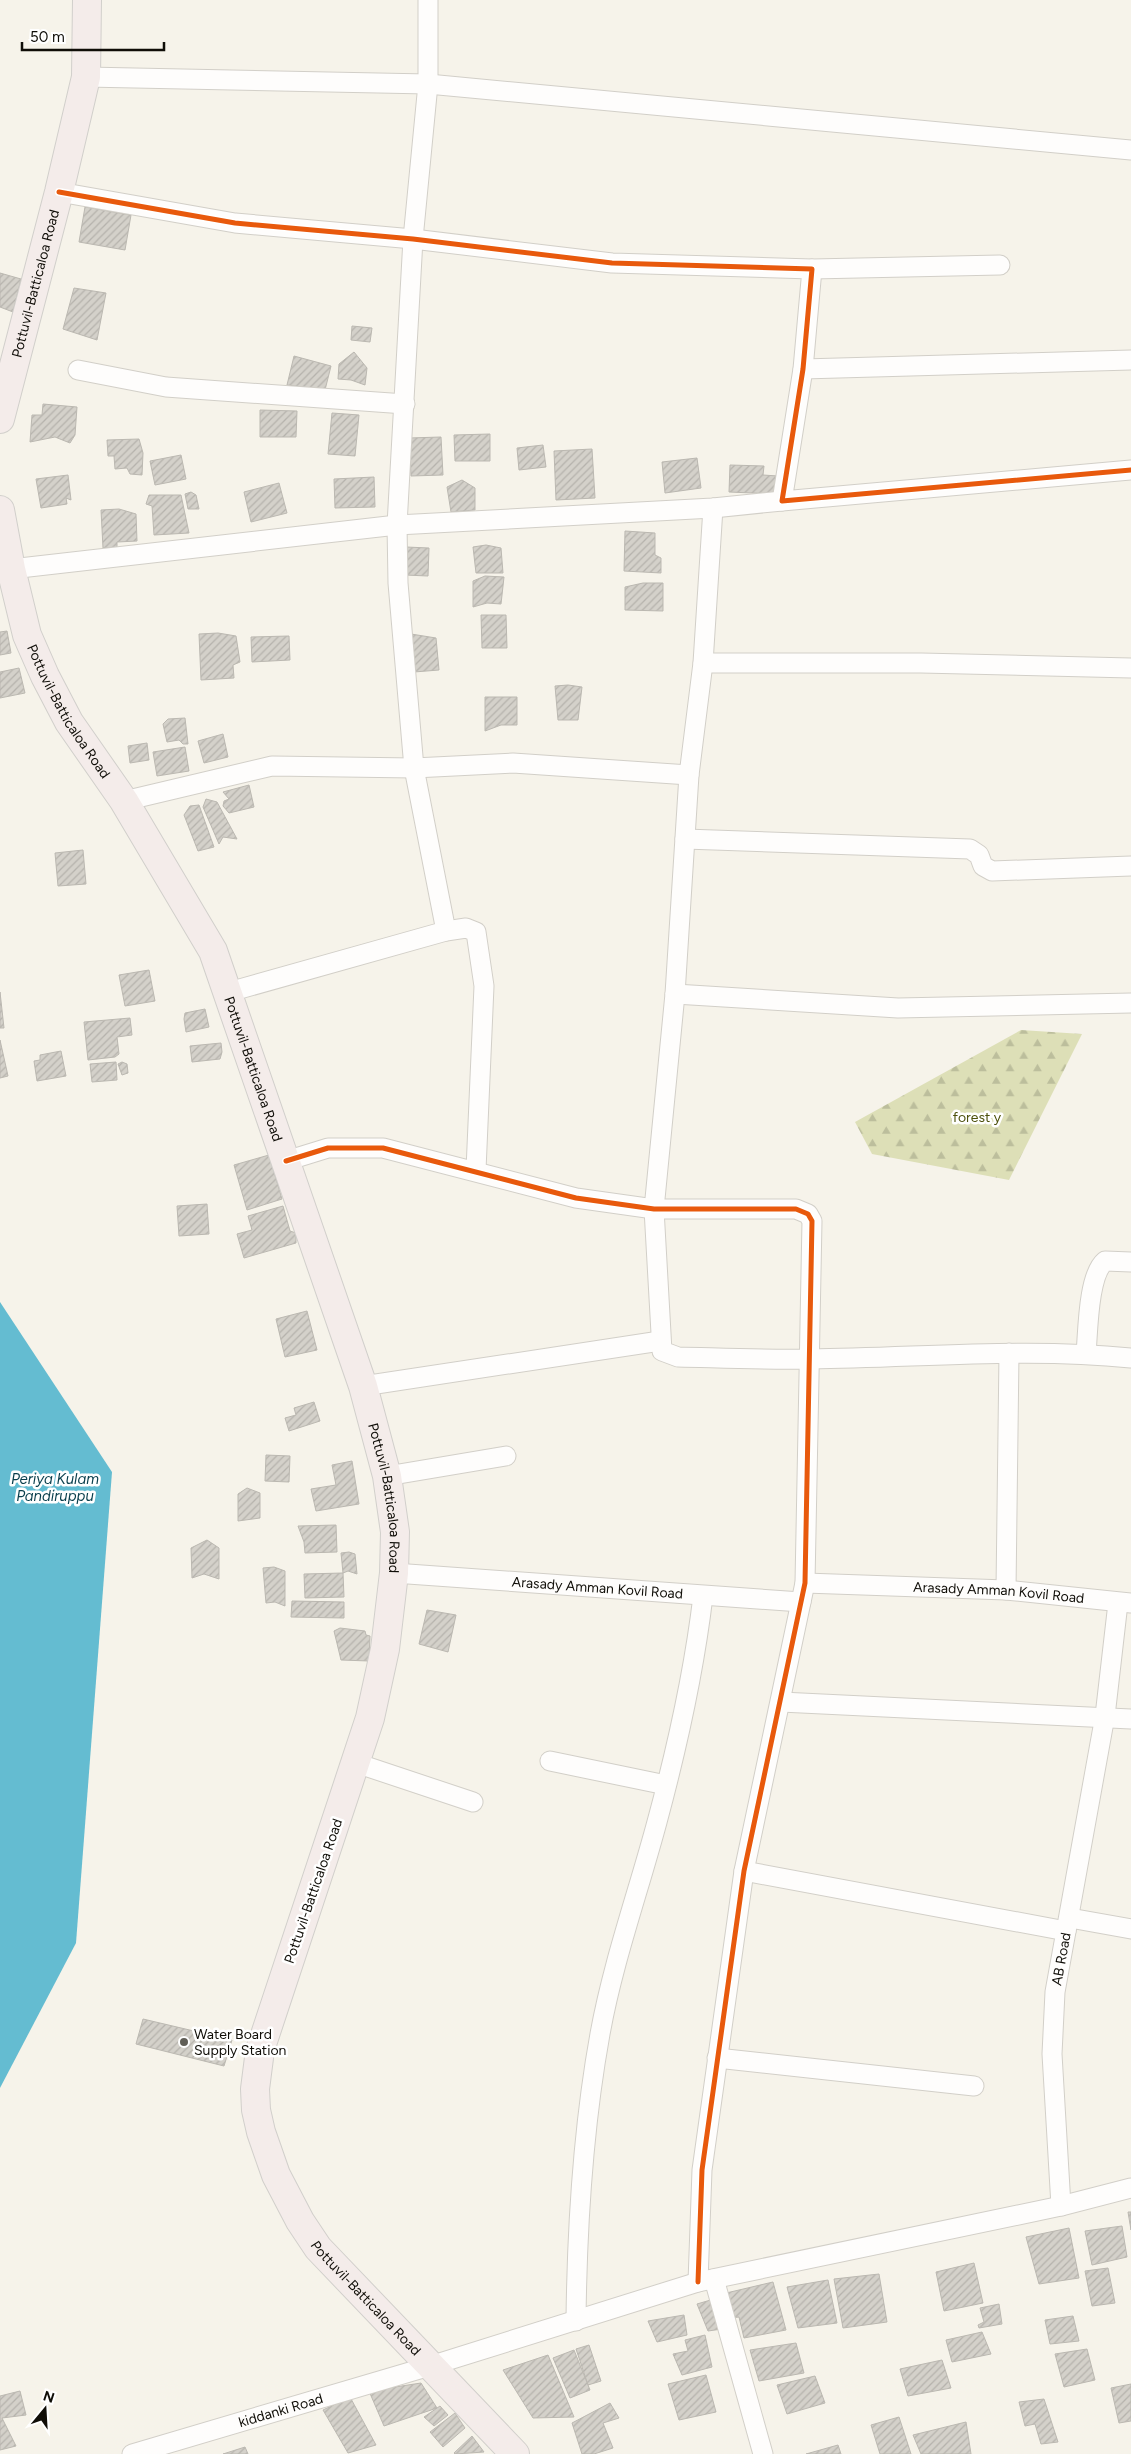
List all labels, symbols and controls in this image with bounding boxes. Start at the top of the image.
scale bar [22,20,165,52]
text: 50 m [30,28,65,46]
street label: Pottuvil-Batticaloa Road [8,208,63,359]
street label: Pottuvil-Batticaloa Road [23,642,114,782]
street label: Pottuvil-Batticaloa Road [220,994,286,1144]
park label: forest y [953,1109,1002,1126]
street label: Pottuvil-Batticaloa Road [364,1421,403,1573]
water label: Periya Kulam Pandiruppu [11,1470,99,1505]
street label: Arasady Amman Kovil Road [511,1573,684,1603]
street label: Arasady Amman Kovil Road [913,1579,1085,1607]
street label: Pottuvil-Batticaloa Road [281,1816,346,1966]
street label: AB Road [1048,1931,1075,1987]
place label: Water Board Supply Station [194,2026,287,2059]
marker: Water Board Supply Station [178,2036,190,2048]
street label: Pottuvil-Batticaloa Road [307,2238,424,2359]
north arrow [20,2384,70,2434]
text: N [41,2387,57,2407]
street label: kiddanki Road [237,2390,325,2431]

